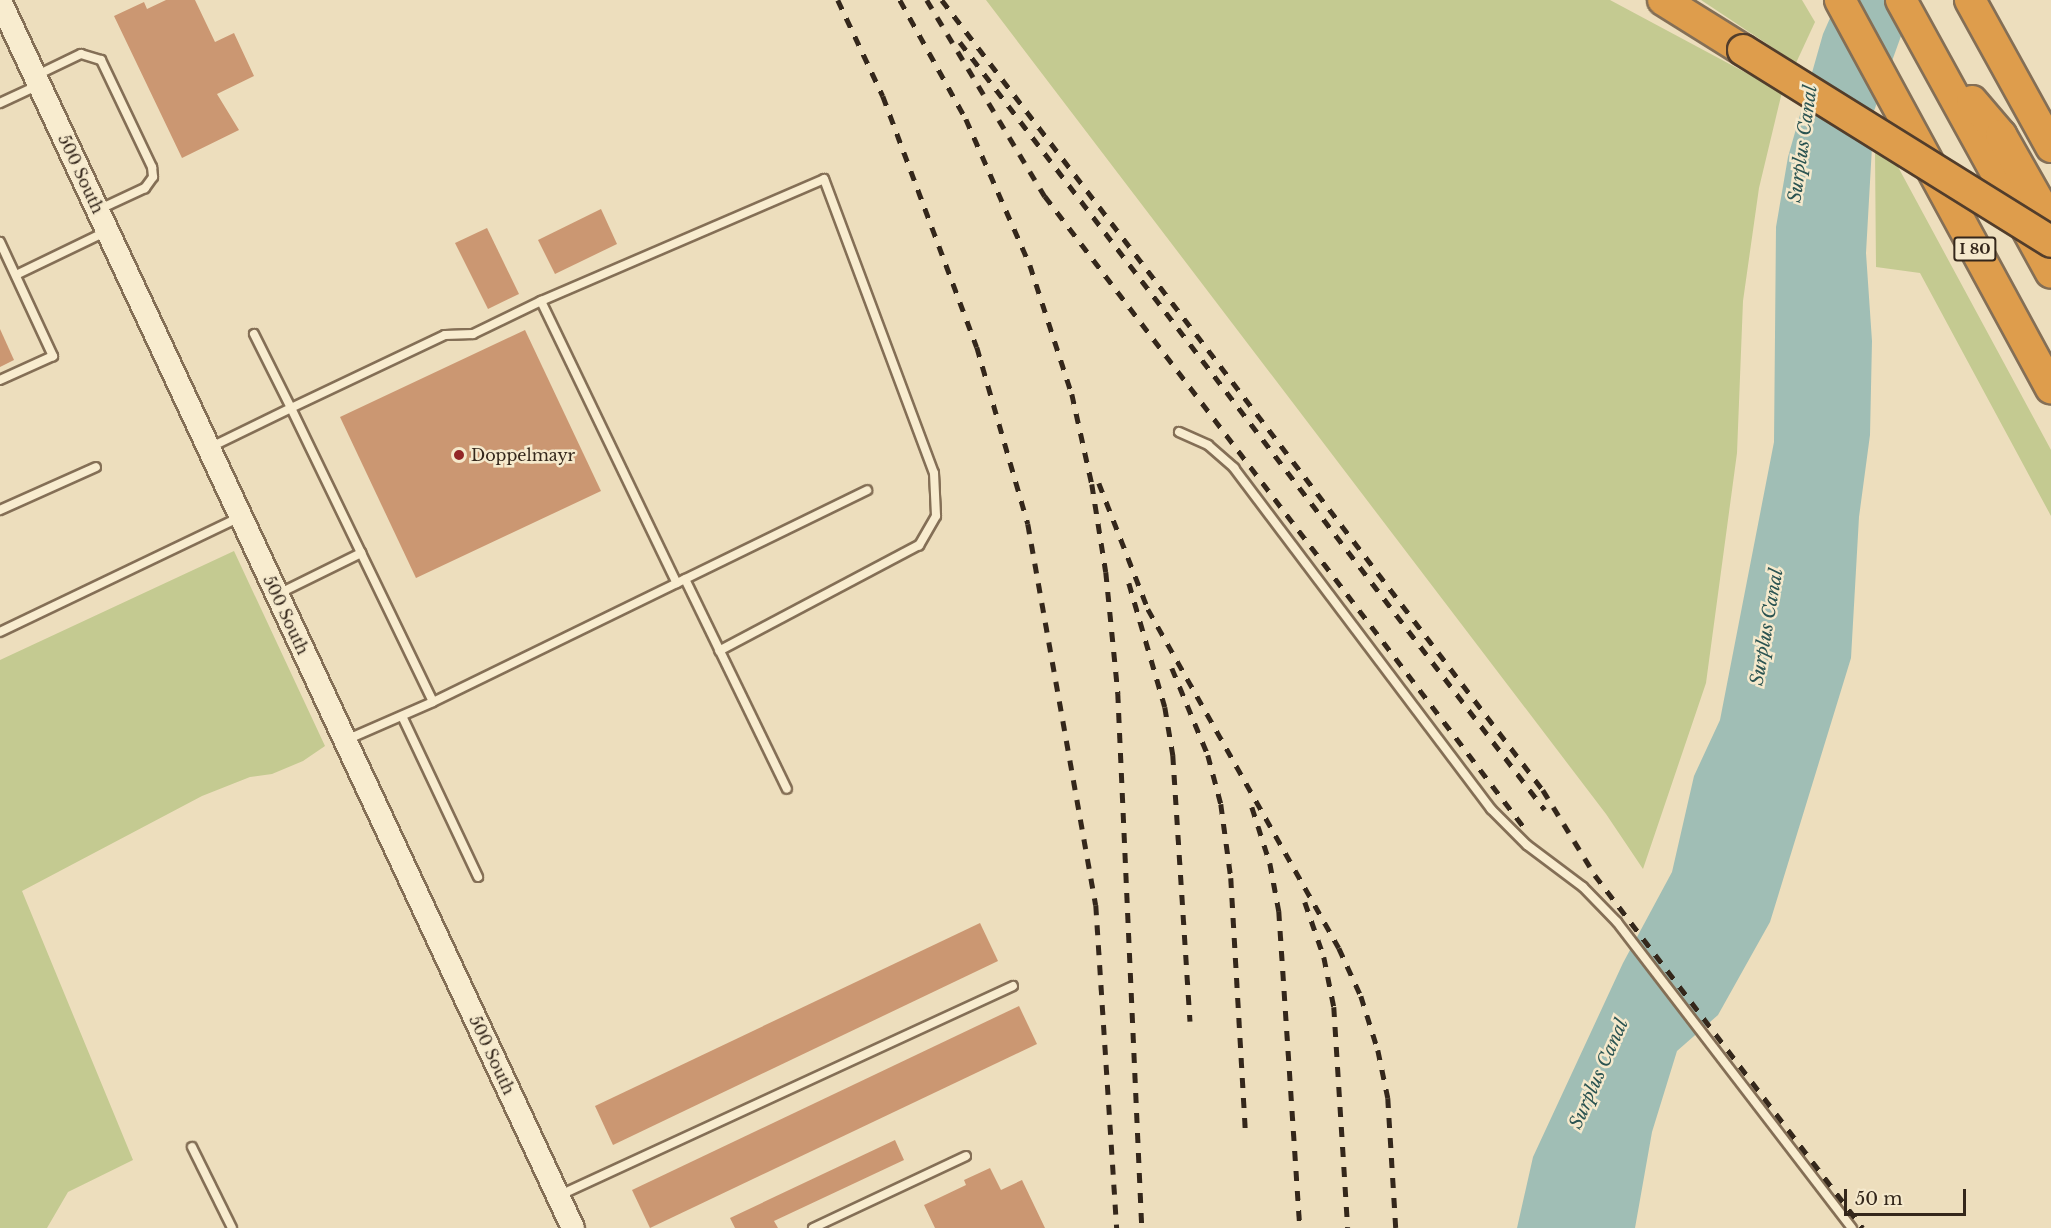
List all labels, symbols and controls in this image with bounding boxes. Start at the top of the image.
water label: Surplus Canal [1784,84,1822,204]
street label: 500 South [54,131,108,217]
road number: I 80 [1952,237,1998,261]
place label: Doppelmayr [471,445,575,465]
marker: Doppelmayr [452,448,466,462]
water label: Surplus Canal [1746,567,1788,687]
street label: 500 South [259,572,313,658]
street label: 500 South [465,1012,519,1098]
water label: Surplus Canal [1565,1016,1633,1132]
scale bar [1847,1177,1968,1215]
text: 50 m [1855,1188,1903,1210]

